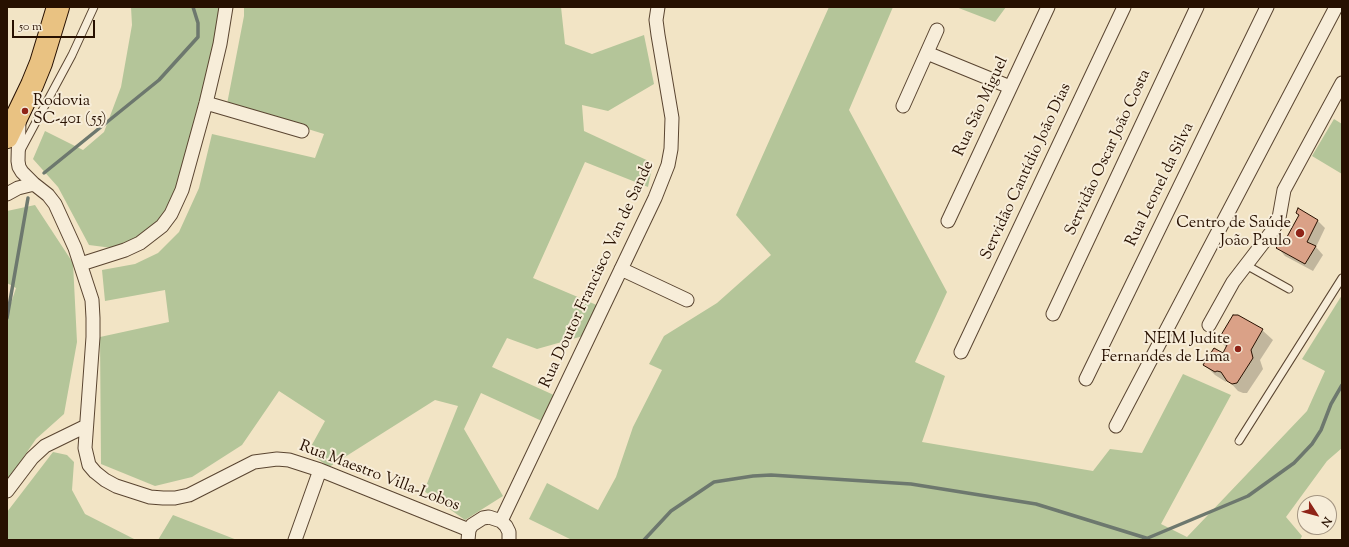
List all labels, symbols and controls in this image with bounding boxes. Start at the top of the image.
scale bar [14,12,97,38]
text: 50 m [19,18,42,36]
street label: Rua São Miguel [950,54,1014,160]
street label: Servidão Oscar João Costa [1062,67,1156,239]
street label: Servidão Cantídio João Dias [978,81,1076,263]
place label: Rodovia SC-401 (55) [33,92,107,130]
marker: Rodovia SC-401 (55) [20,106,30,116]
street label: Rua Leonel da Silva [1123,120,1199,250]
street label: Rua Doutor Francisco Van de Sande [537,158,659,392]
place label: Centro de Saúde João Paulo [1176,214,1291,252]
marker: Centro de Saúde João Paulo [1294,227,1306,239]
place label: NEIM Judite Fernandes de Lima [1101,330,1230,368]
marker: NEIM Judite Fernandes de Lima [1233,344,1243,354]
street label: Rua Maestro Villa-Lobos [296,438,462,516]
north arrow [1297,495,1337,535]
text: N [1317,513,1335,530]

